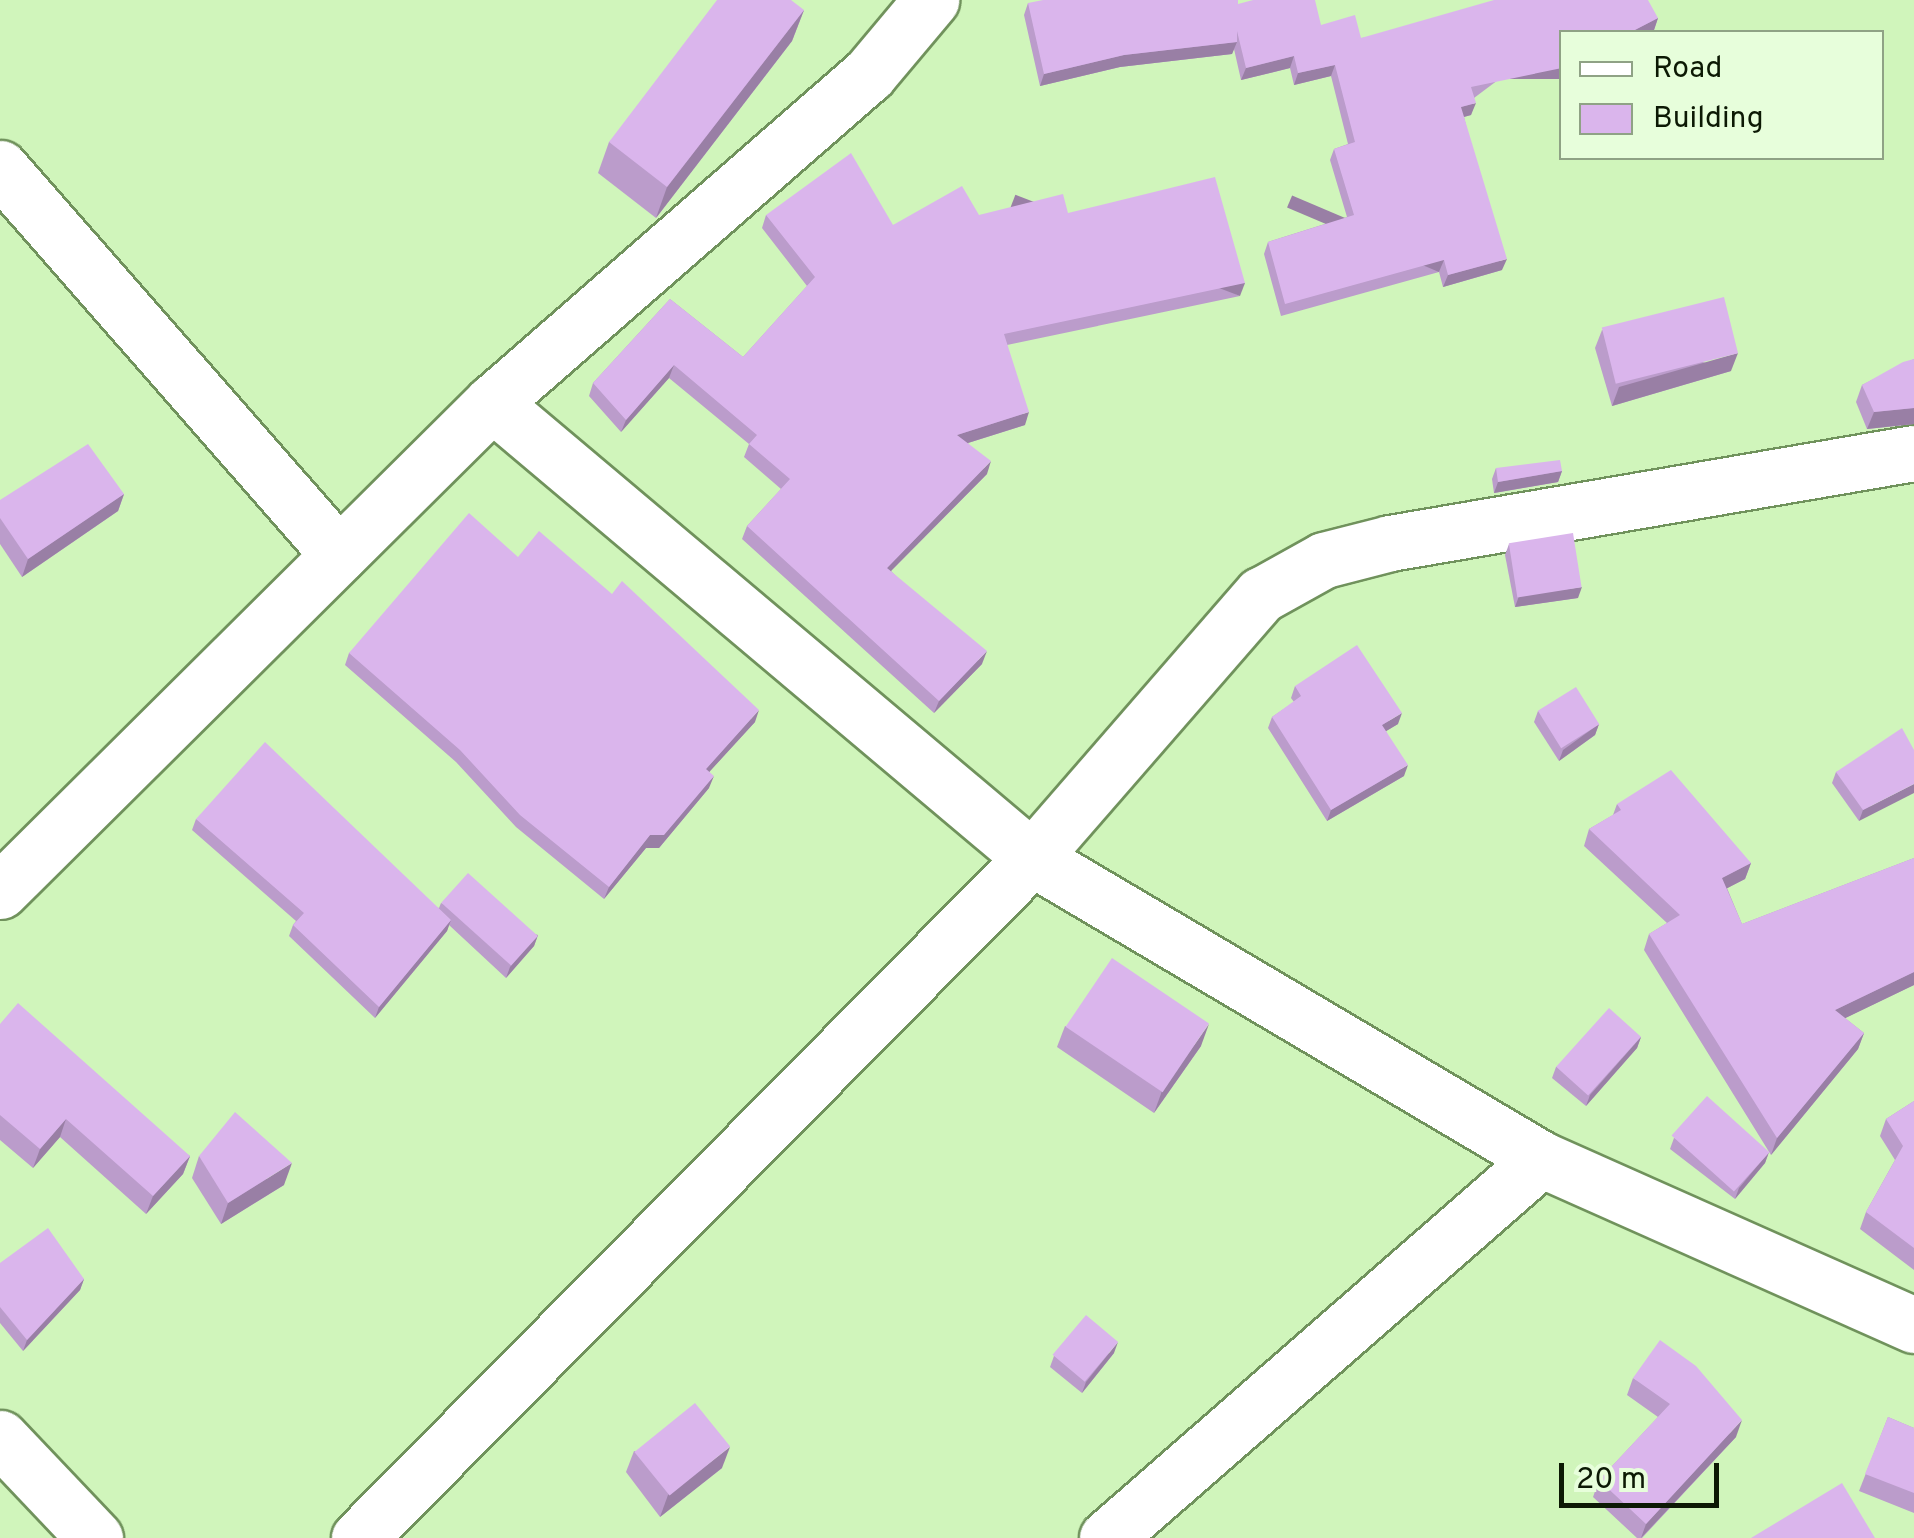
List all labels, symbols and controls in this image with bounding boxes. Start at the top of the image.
legend [1559,30,1884,160]
text: Road [1653,51,1722,88]
text: Building [1653,101,1764,138]
scale bar [1564,1443,1724,1505]
text: 20 m [1576,1462,1646,1499]

